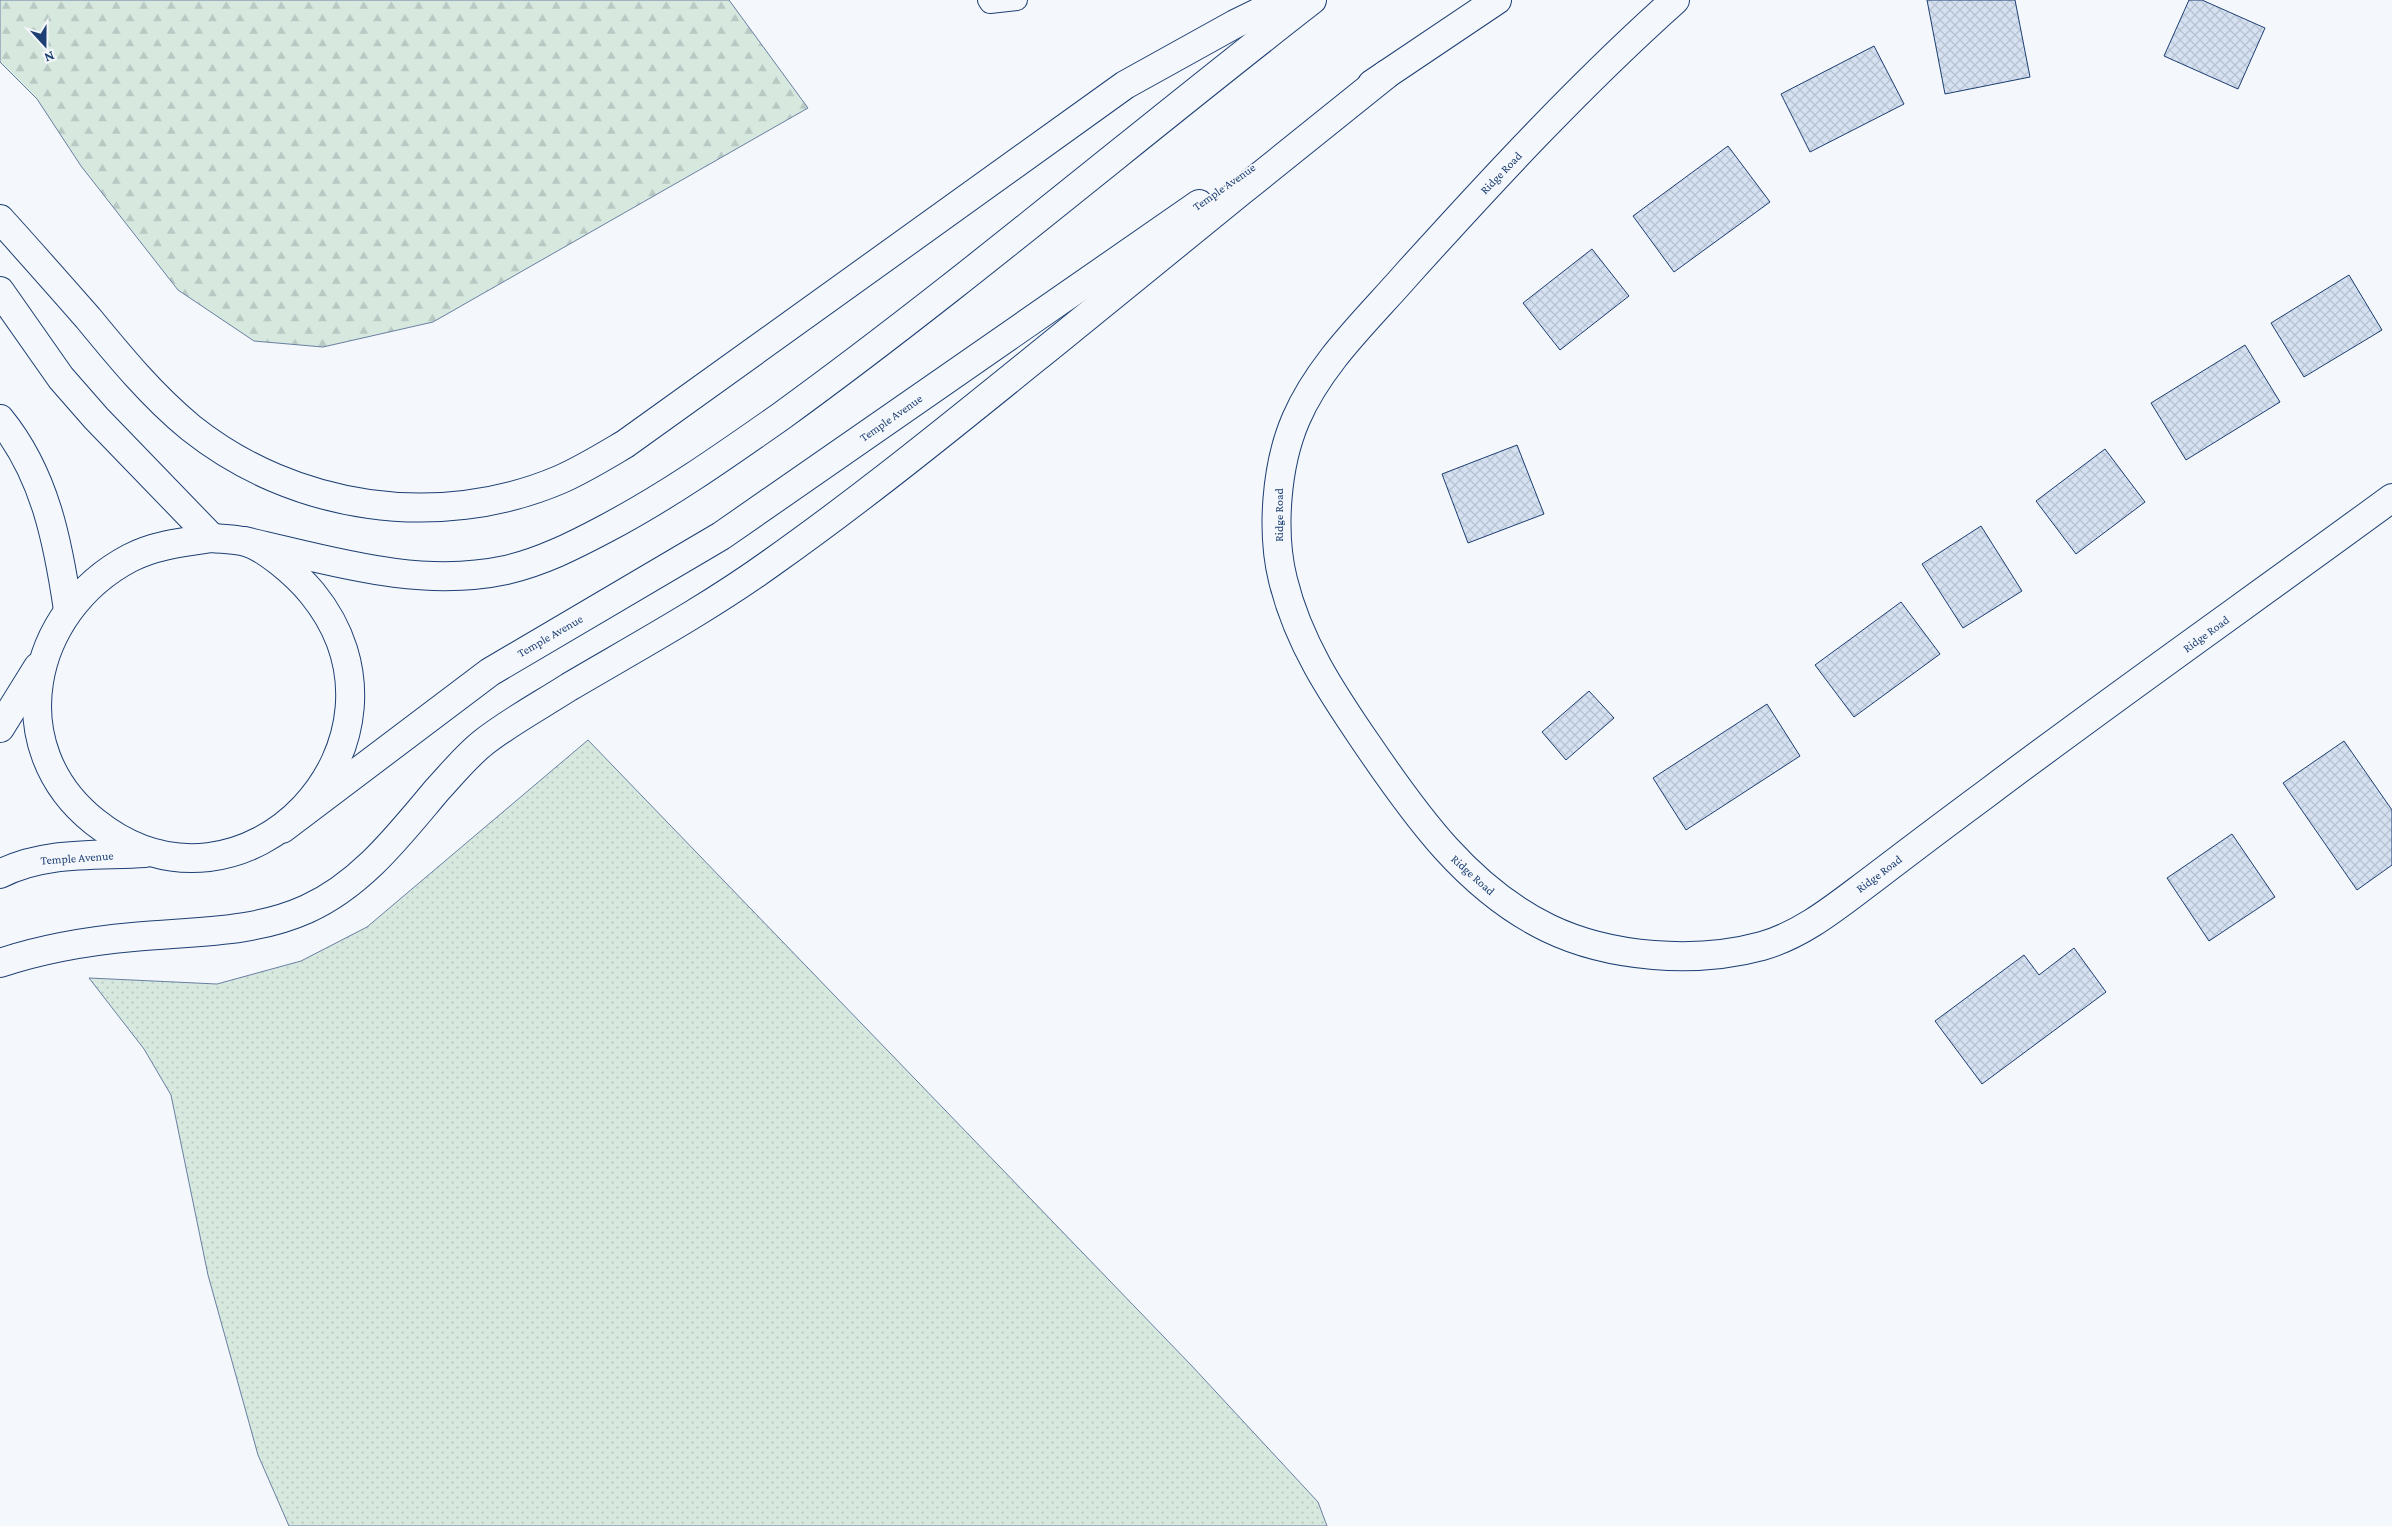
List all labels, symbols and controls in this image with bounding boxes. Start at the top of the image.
north arrow [20,20,70,70]
text: N [42,48,57,66]
street label: Ridge Road [1477,148,1525,197]
street label: Temple Avenue [1190,160,1258,214]
street label: Temple Avenue [857,391,925,445]
street label: Ridge Road [1272,487,1286,542]
street label: Temple Avenue [515,612,585,660]
street label: Ridge Road [2180,612,2232,655]
street label: Temple Avenue [40,848,114,868]
street label: Ridge Road [1448,852,1498,899]
street label: Ridge Road [1853,852,1905,896]

